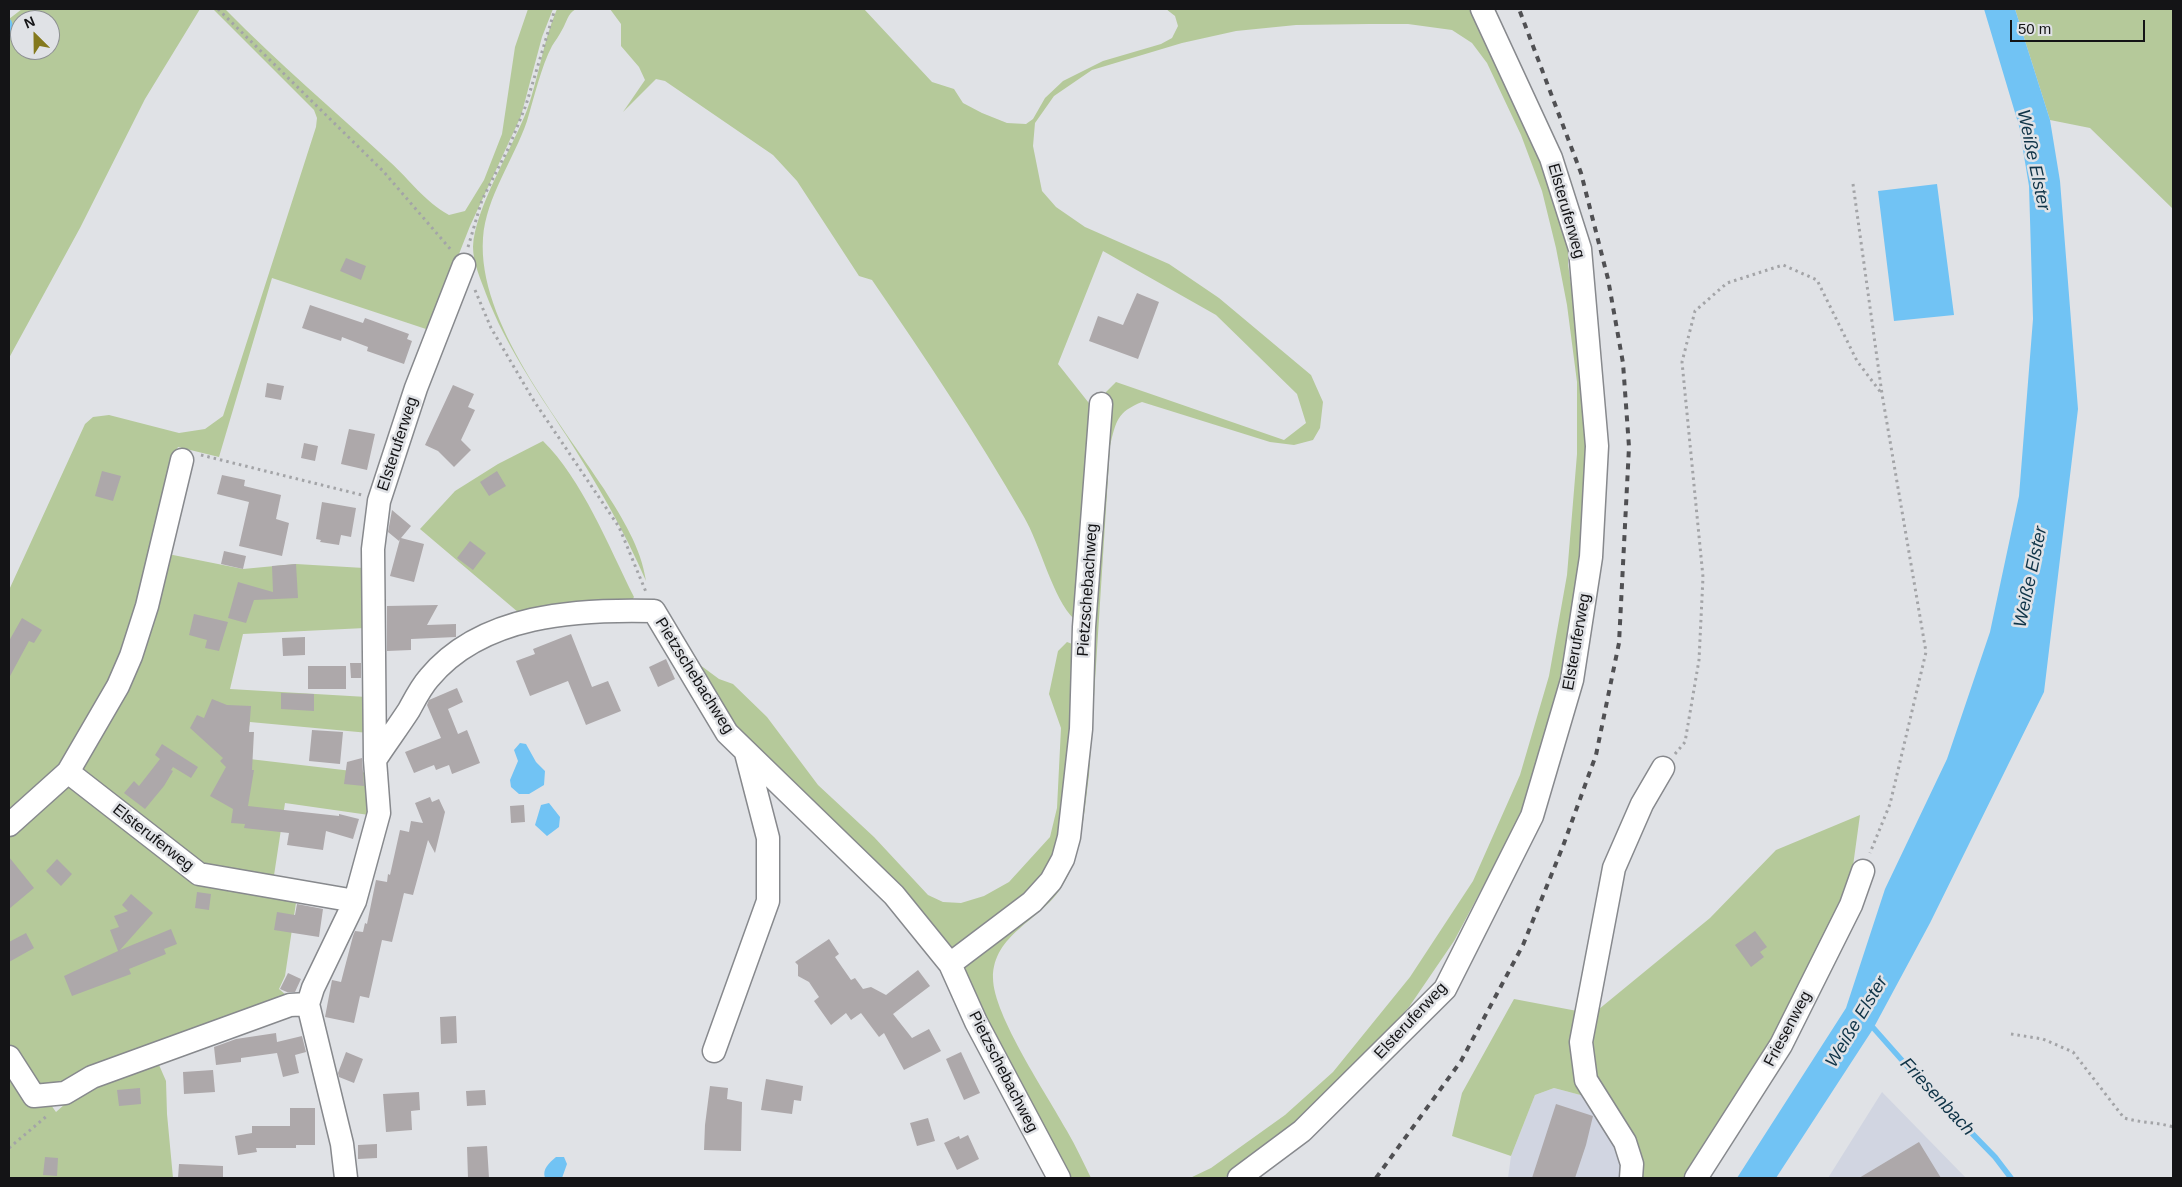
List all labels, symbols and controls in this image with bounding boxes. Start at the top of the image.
north arrow [10,10,60,60]
scale bar [2012,10,2147,42]
text: N [22,13,37,31]
text: 50 m [2018,20,2051,37]
water label: Weiße Elster [2012,108,2054,212]
street label: Elsteruferweg [1543,161,1589,261]
street label: Elsteruferweg [374,395,422,493]
street label: Pietzschebachweg [1074,523,1102,657]
water label: Weiße Elster [2010,525,2052,629]
street label: Elsteruferweg [1559,592,1595,692]
street label: Pietzschebachweg [651,614,737,738]
street label: Elsteruferweg [109,800,197,876]
water label: Weiße Elster [1821,972,1893,1072]
street label: Elsteruferweg [1371,979,1451,1063]
street label: Friesenweg [1760,988,1816,1070]
street label: Pietzschebachweg [964,1008,1042,1136]
water label: Friesenbach [1895,1053,1979,1141]

